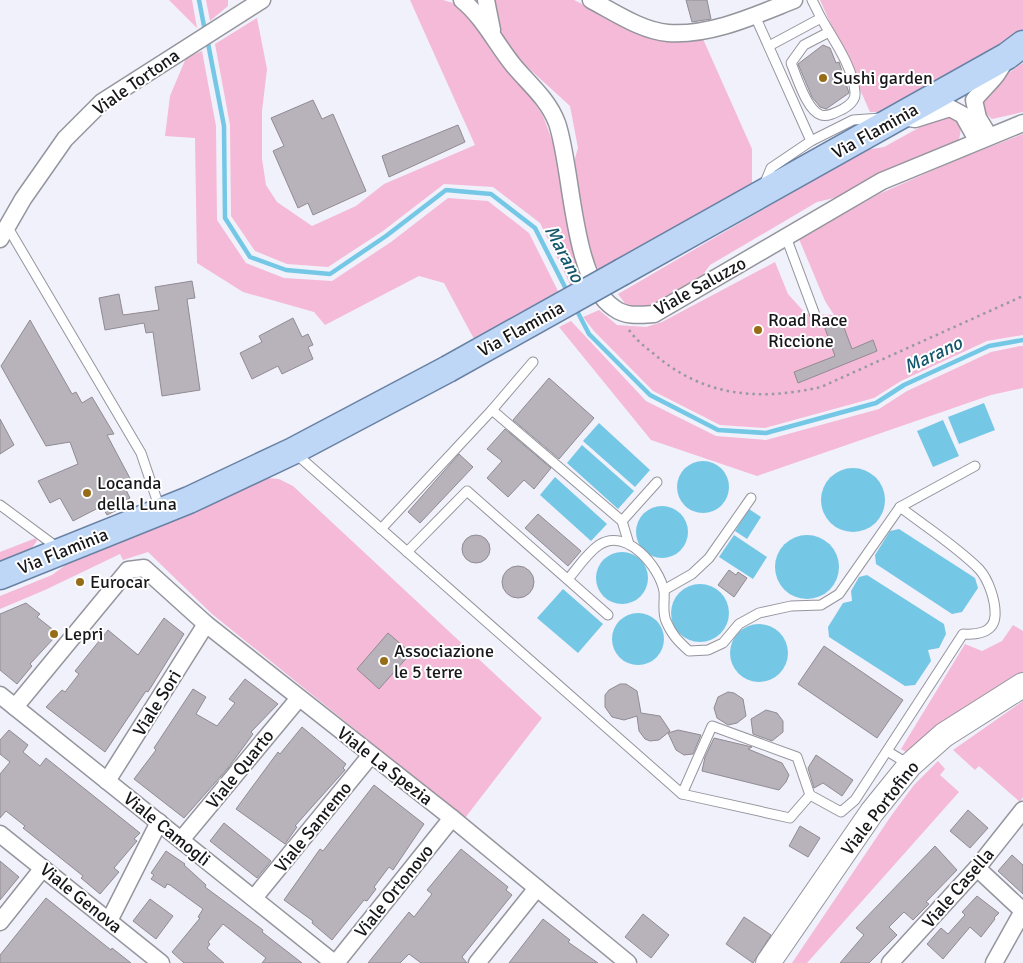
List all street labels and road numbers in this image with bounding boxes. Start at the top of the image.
street label: Viale Tortona [88,44,184,120]
street label: Via Flaminia [828,98,922,164]
street label: Viale Saluzzo [650,252,750,320]
street label: Via Flaminia [474,296,568,362]
street label: Via Flaminia [15,523,111,579]
street label: Viale Sori [128,666,186,740]
street label: Viale La Spezia [333,722,437,810]
street label: Viale Quarto [201,725,279,813]
street label: Viale Portofino [836,757,924,859]
street label: Viale Sanremo [270,777,356,877]
street label: Viale Camogli [119,787,215,871]
street label: Viale Ortonovo [350,840,438,942]
street label: Viale Casella [917,844,999,932]
street label: Viale Genova [35,858,127,938]

